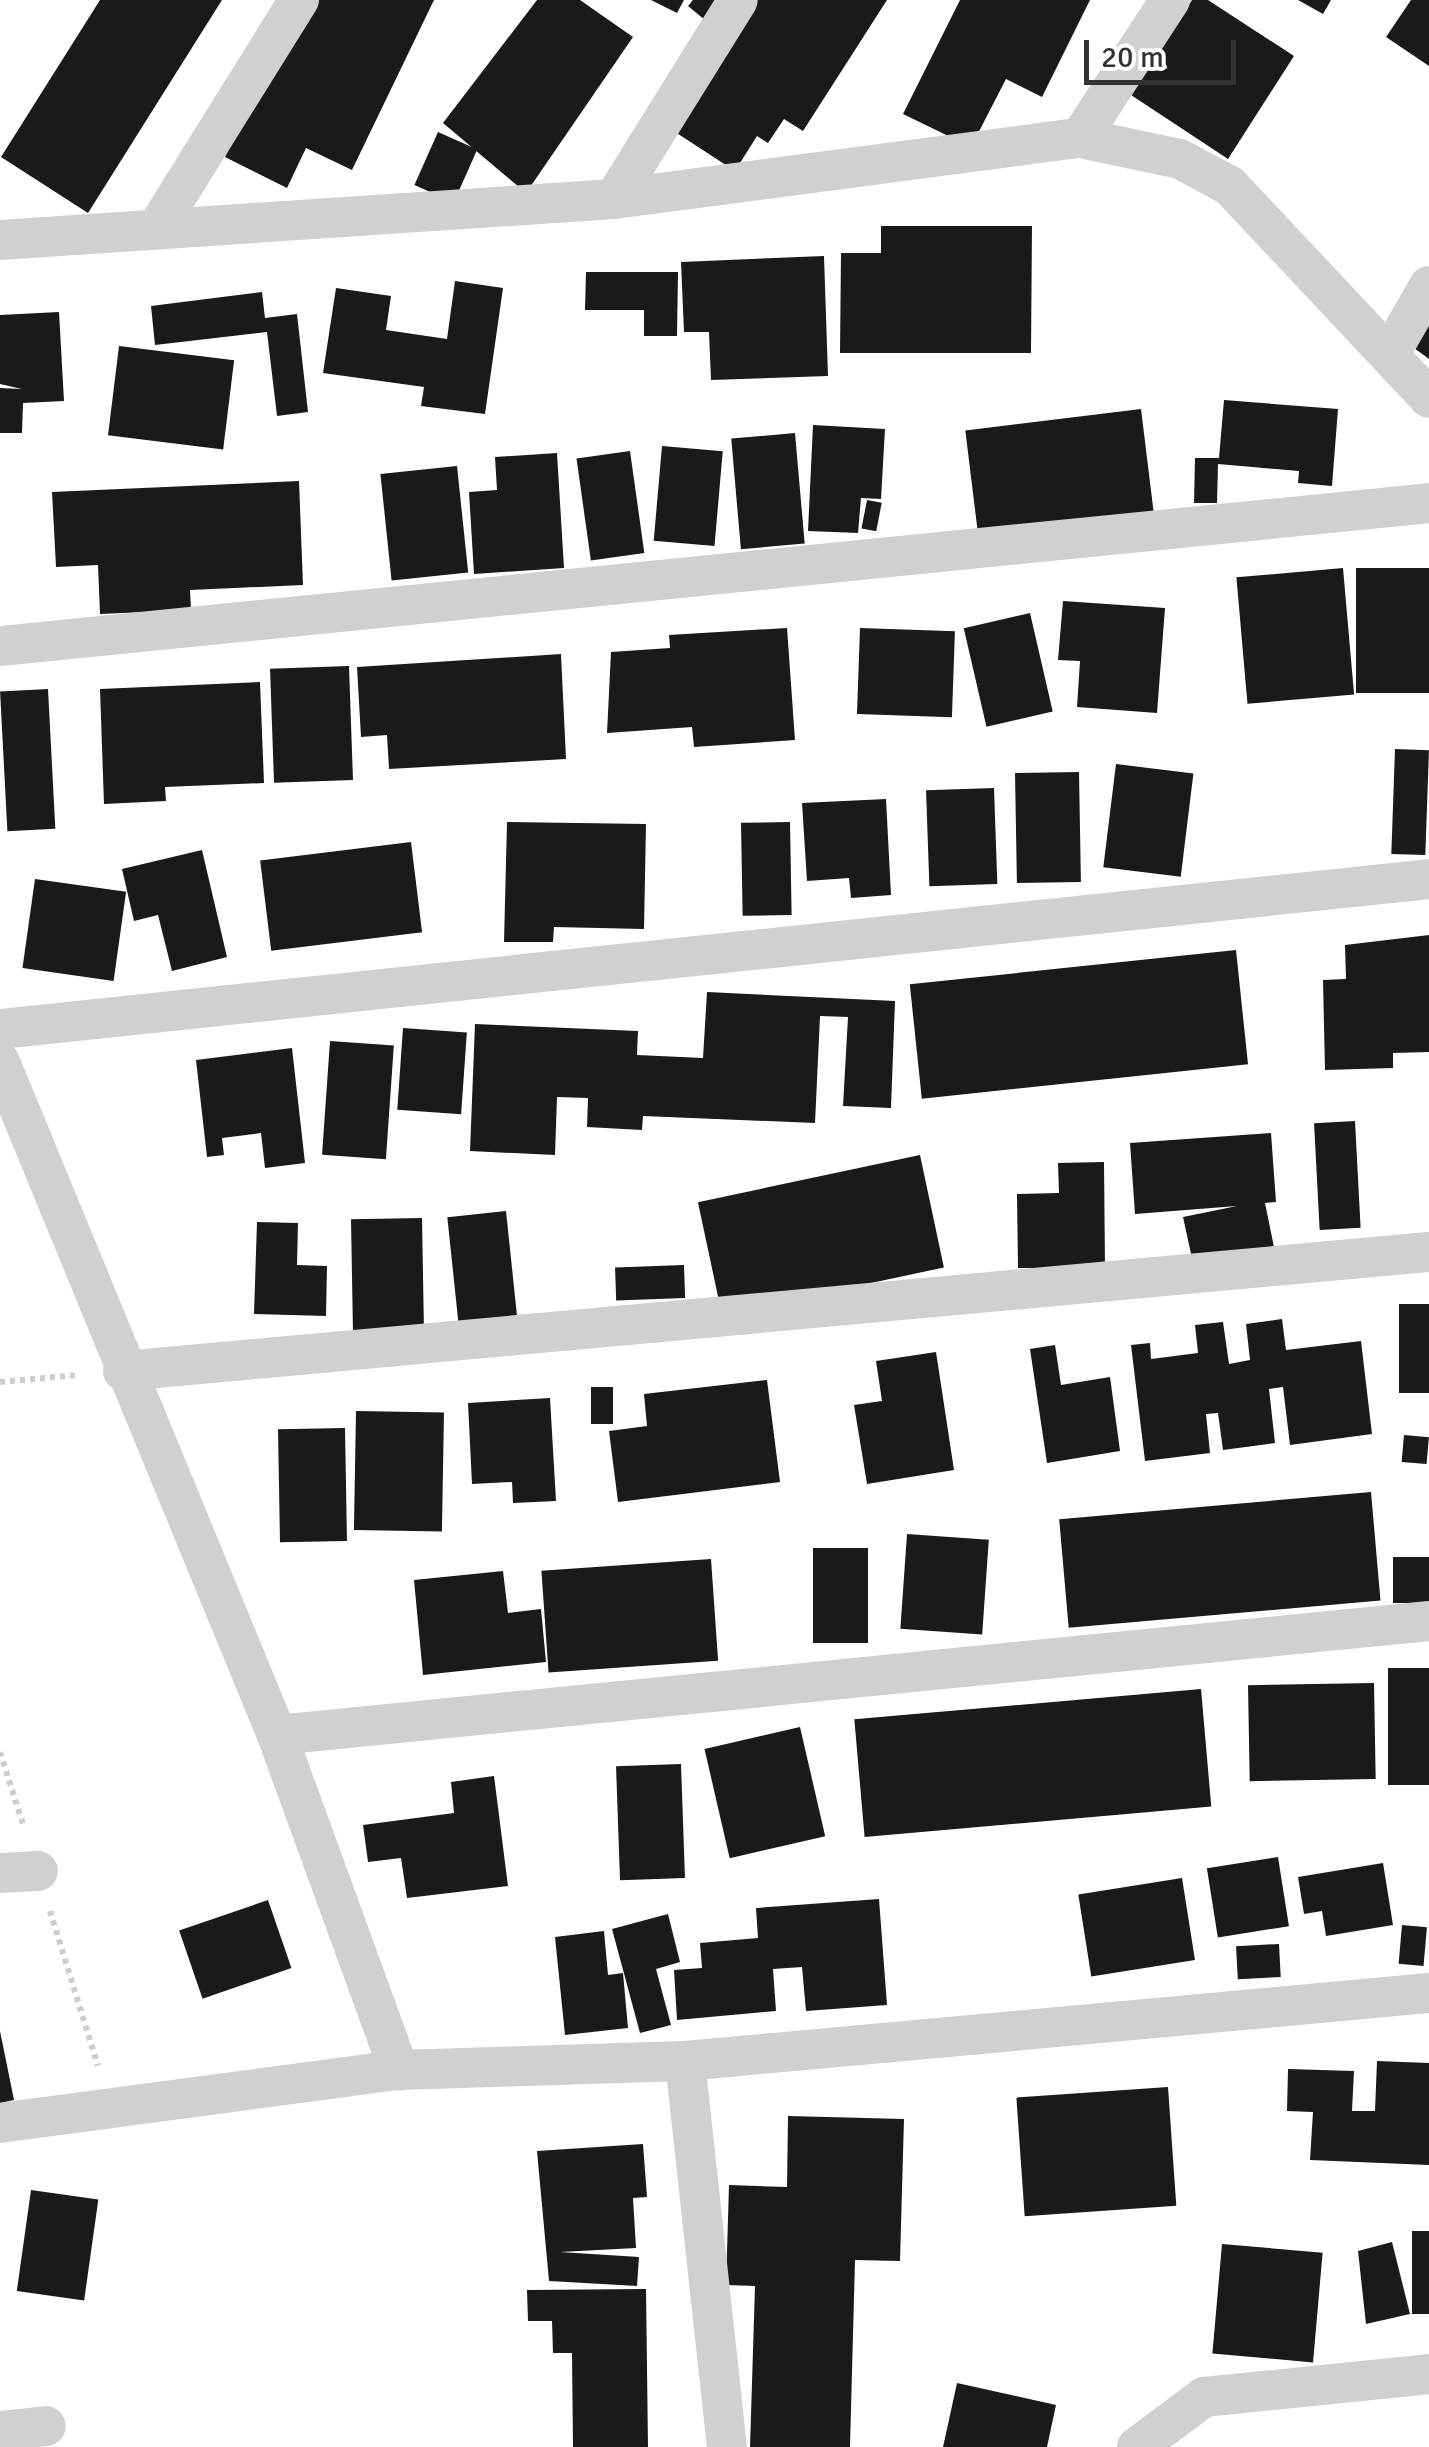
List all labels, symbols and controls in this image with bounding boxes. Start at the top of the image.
scale bar [1089,20,1242,82]
text: 20 m [1101,39,1164,76]

